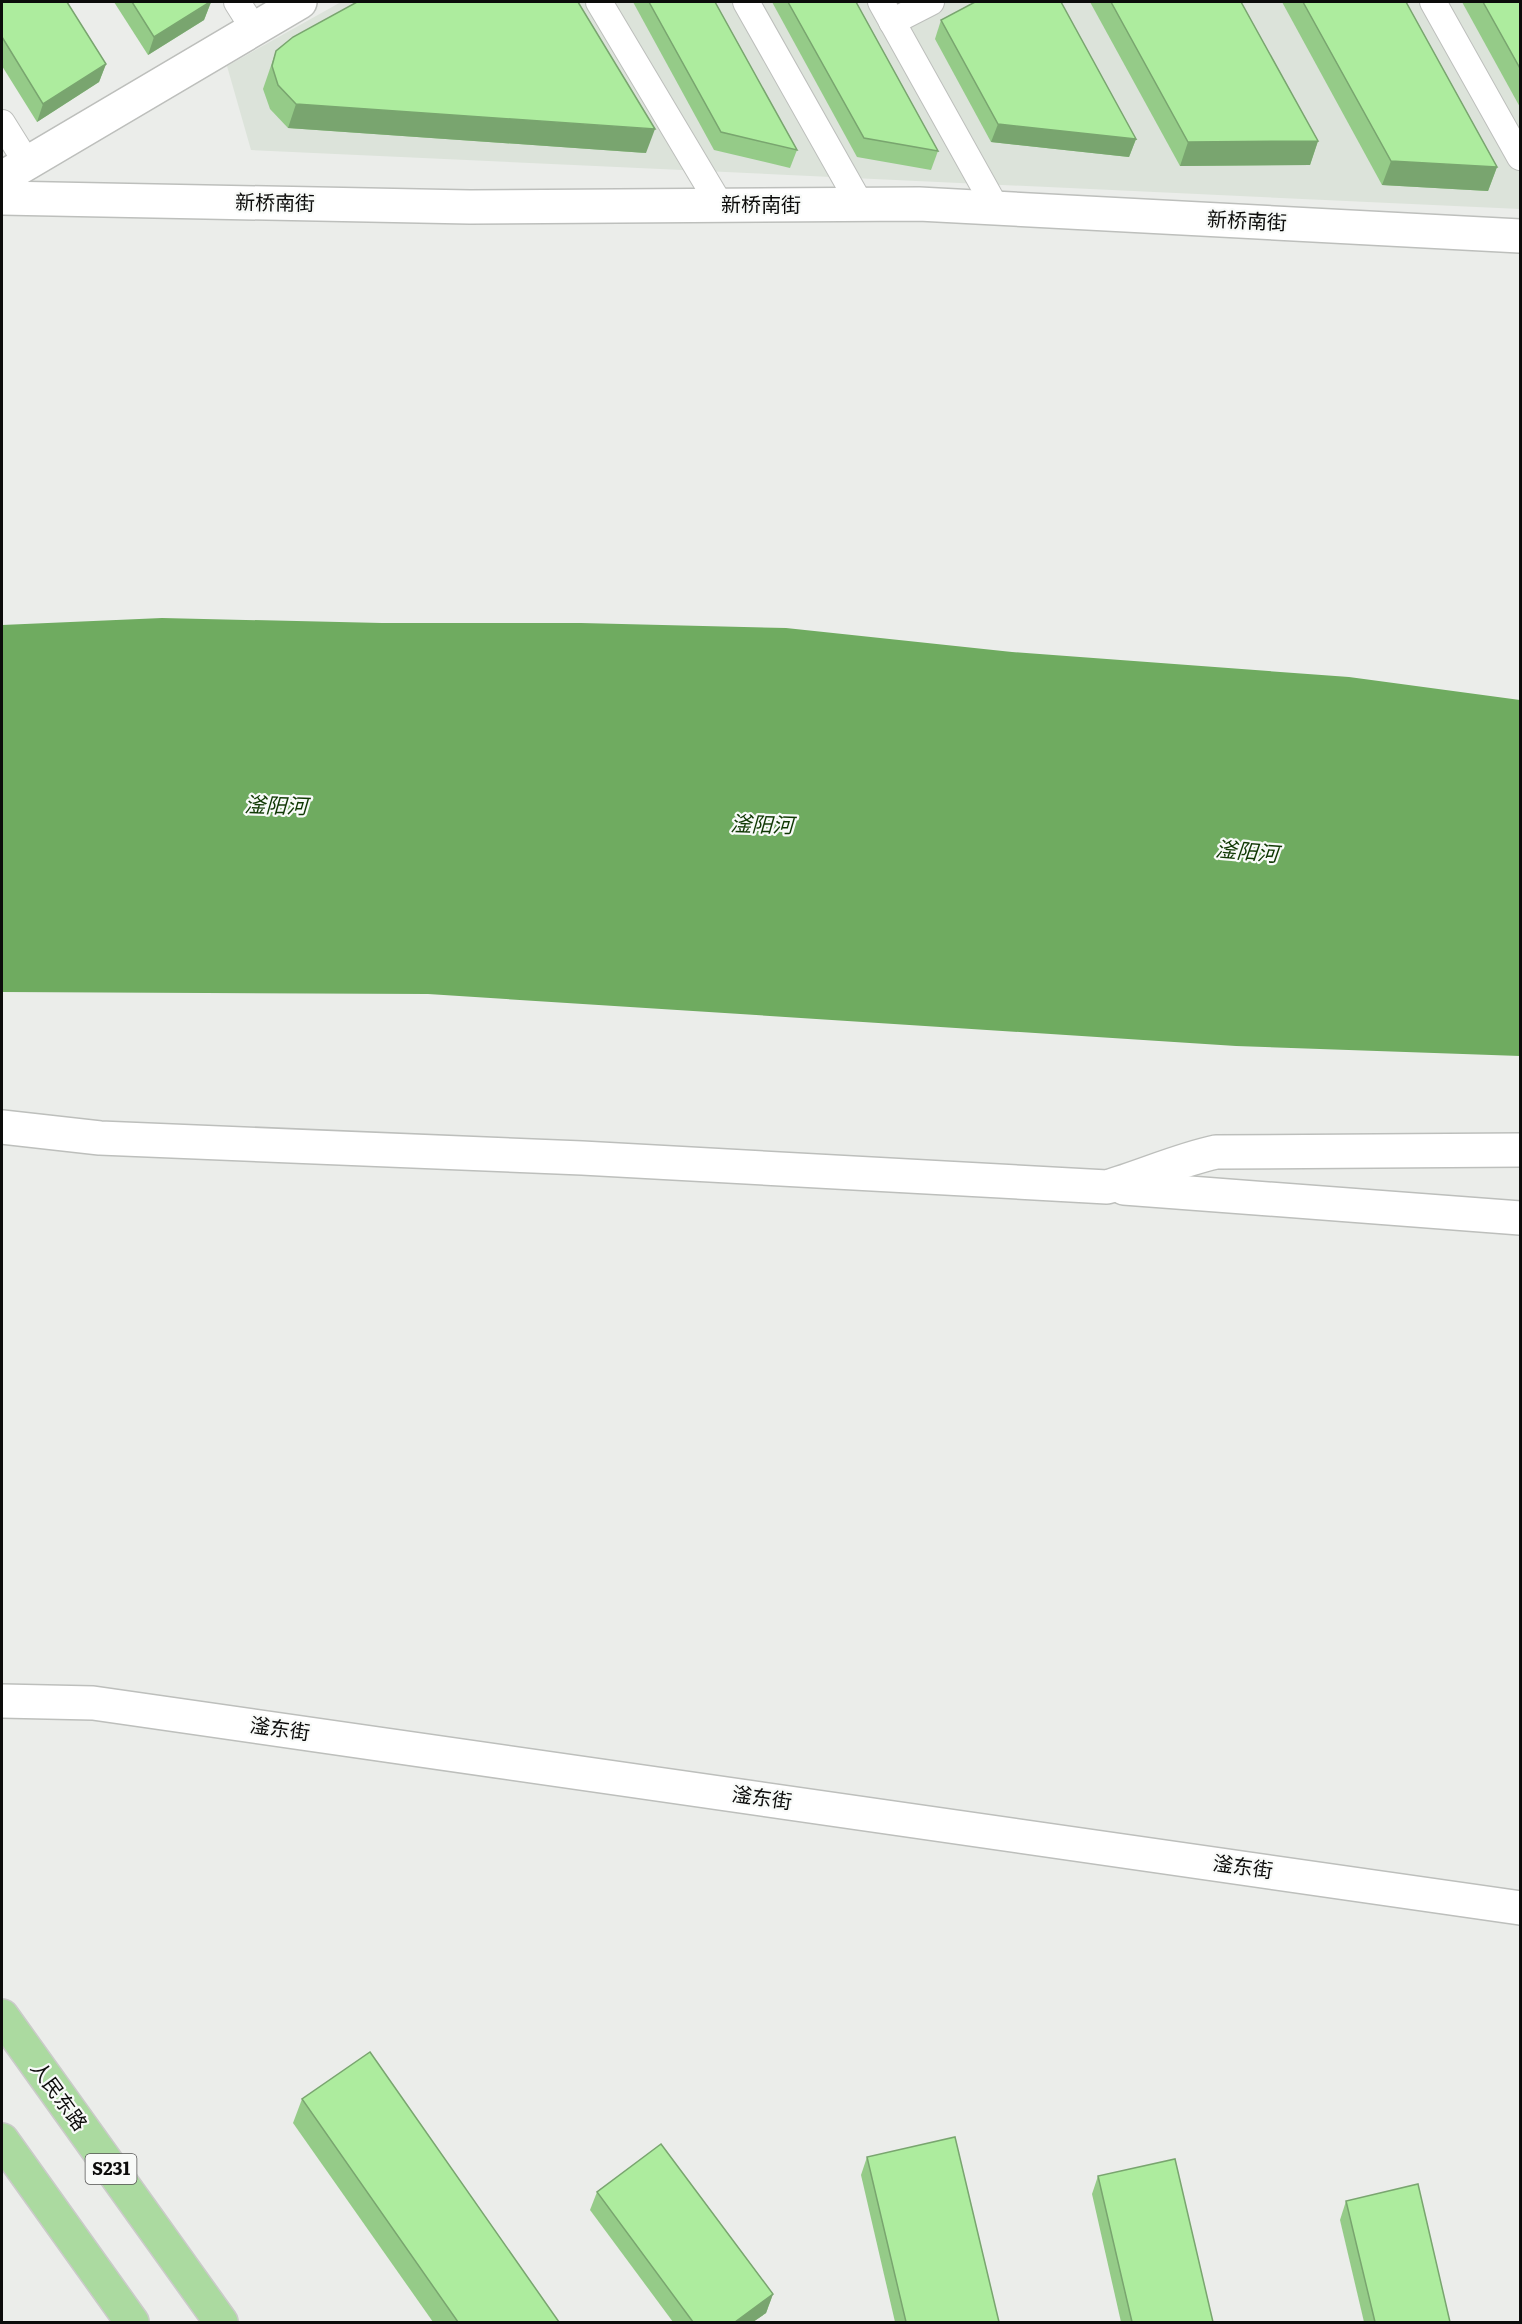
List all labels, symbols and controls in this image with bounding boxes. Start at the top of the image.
street label: 新桥南街 [235,185,315,217]
street label: 新桥南街 [721,188,801,218]
street label: 新桥南街 [1206,202,1288,236]
water label: 滏阳河 [244,787,312,820]
water label: 滏阳河 [730,806,798,839]
water label: 滏阳河 [1214,831,1284,868]
street label: 滏东街 [248,1708,312,1746]
street label: 滏东街 [730,1777,794,1815]
street label: 滏东街 [1211,1846,1275,1884]
street label: 人民东路 [25,2054,96,2136]
road number: S231 [86,2154,136,2184]

